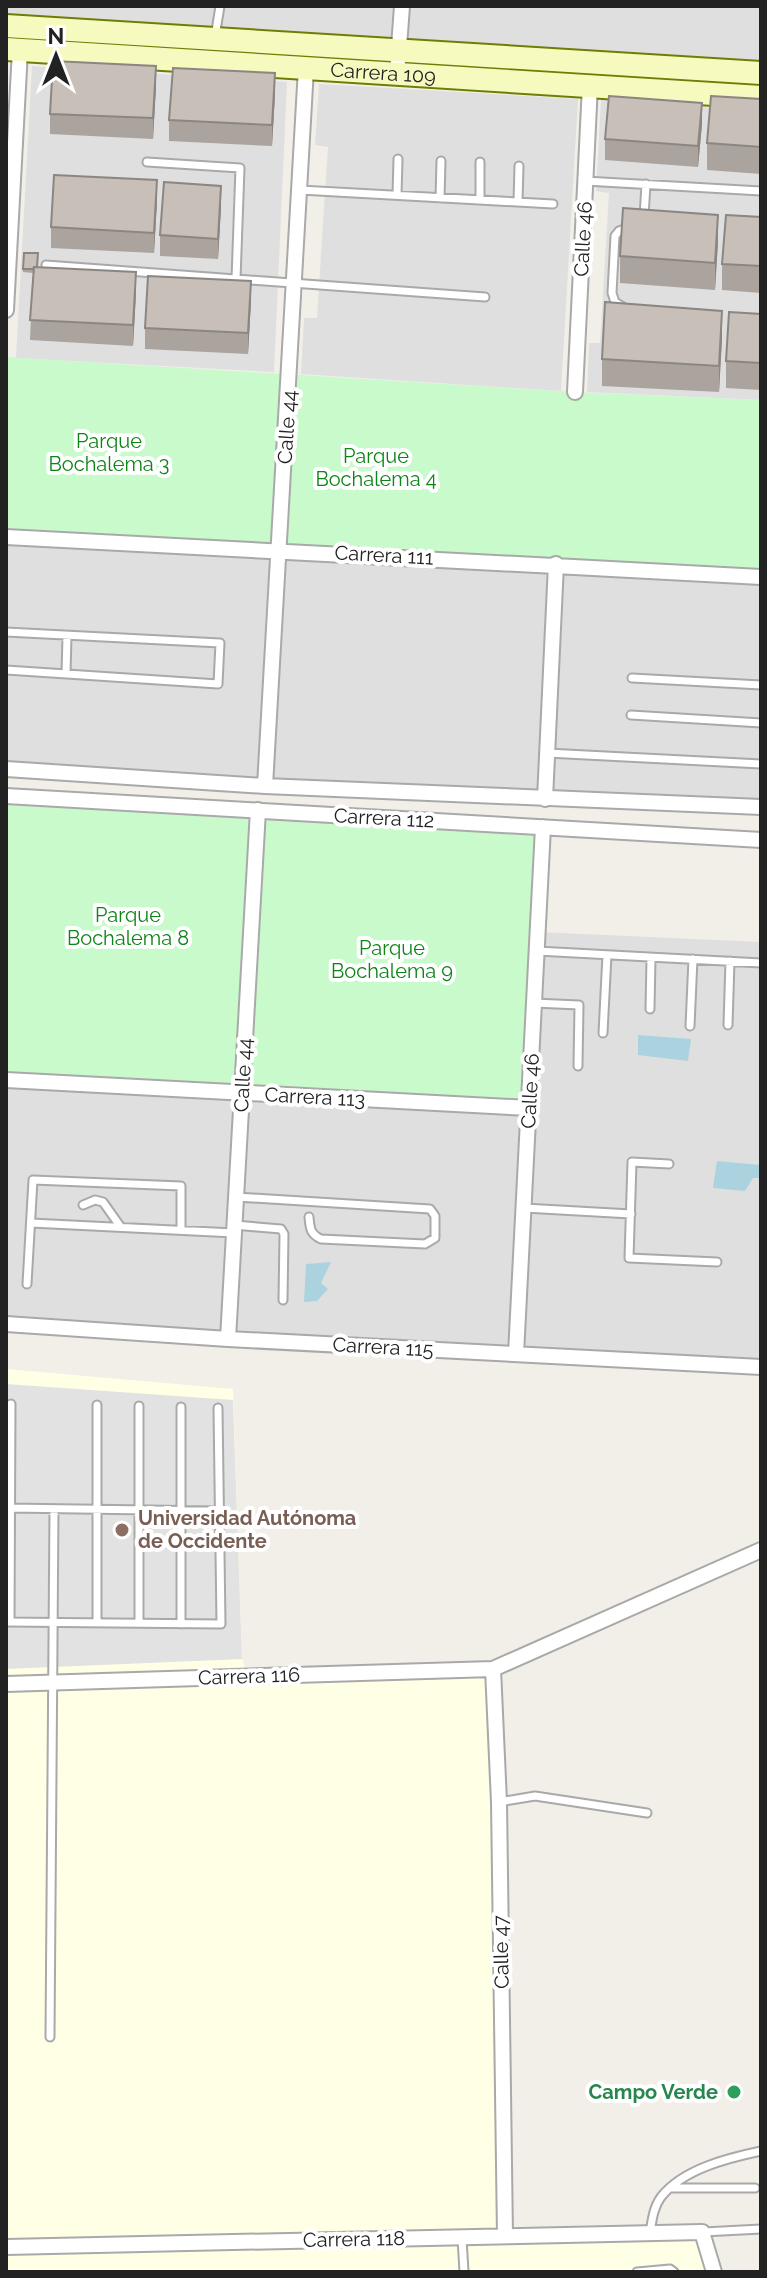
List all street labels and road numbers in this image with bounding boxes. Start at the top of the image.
street label: Carrera 109 [330,58,437,88]
street label: Calle 46 [569,201,597,277]
street label: Calle 44 [272,389,302,465]
street label: Carrera 111 [334,540,434,570]
street label: Carrera 112 [333,803,435,833]
street label: Calle 44 [229,1037,257,1113]
street label: Calle 46 [516,1053,544,1129]
street label: Carrera 113 [264,1082,366,1112]
street label: Carrera 115 [332,1332,434,1362]
street label: Carrera 116 [197,1662,301,1690]
street label: Calle 47 [488,1915,514,1989]
street label: Carrera 118 [303,2226,405,2252]

